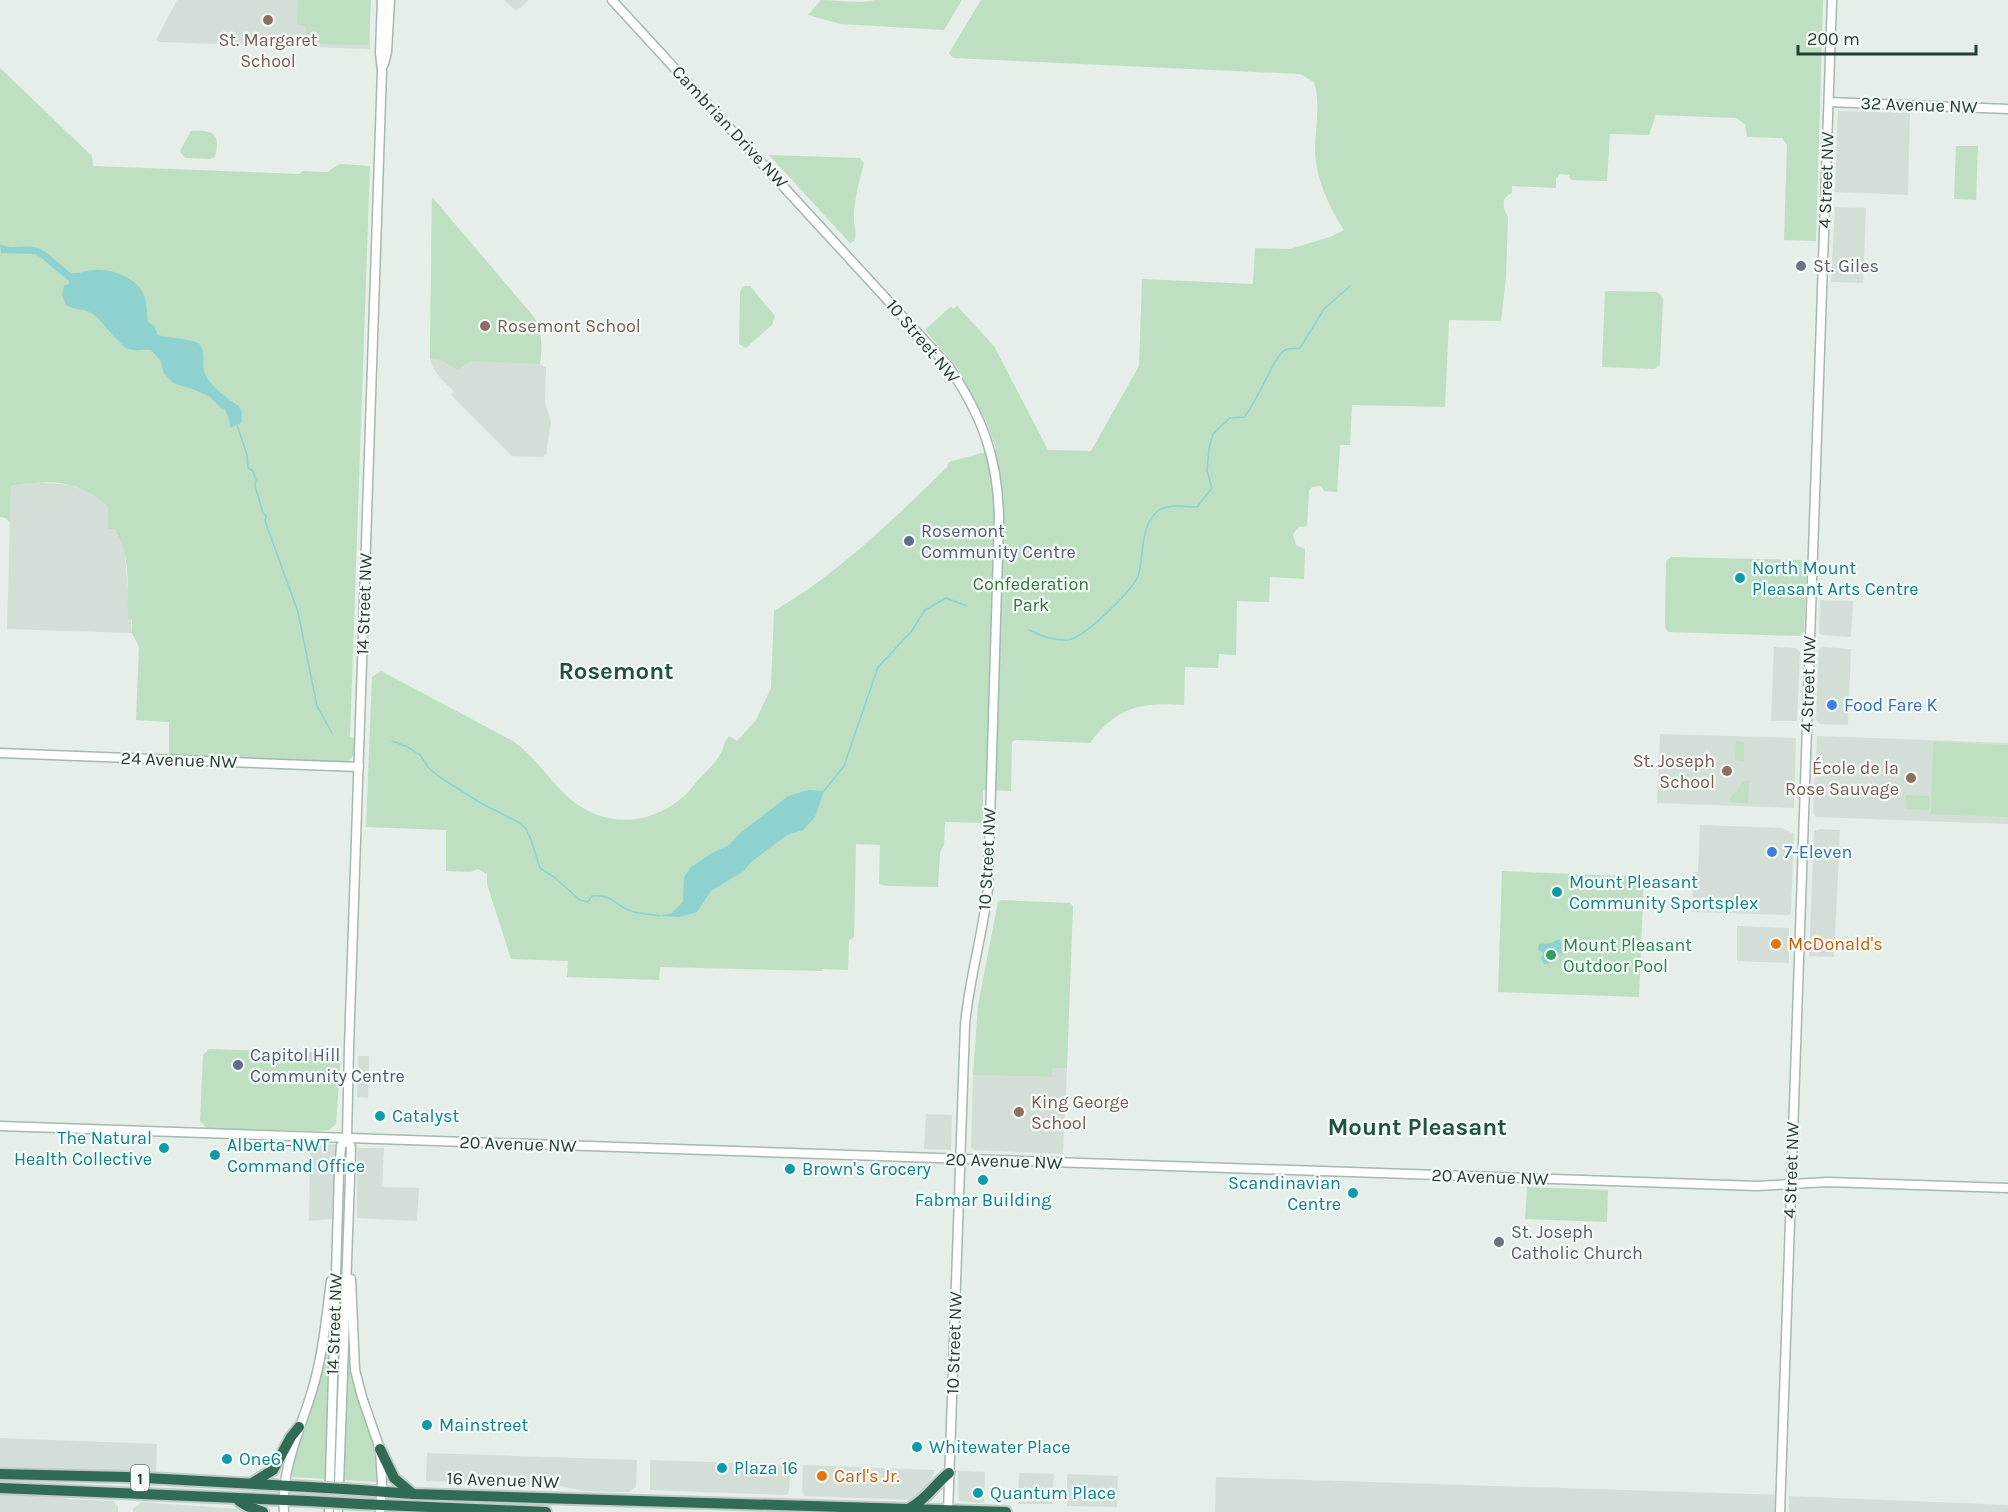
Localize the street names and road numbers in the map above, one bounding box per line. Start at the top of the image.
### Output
street label: Cambrian Drive NW [667,61,793,193]
street label: 32 Avenue NW [1860,92,1978,118]
street label: 4 Street NW [1813,131,1839,229]
street label: 10 Street NW [881,294,965,388]
street label: 14 Street NW [351,552,377,656]
street label: 4 Street NW [1795,635,1821,733]
street label: 24 Avenue NW [120,747,238,773]
street label: 10 Street NW [973,807,1001,911]
street label: 4 Street NW [1778,1121,1804,1219]
street label: 20 Avenue NW [459,1131,577,1157]
street label: 20 Avenue NW [945,1148,1063,1174]
street label: 20 Avenue NW [1431,1164,1549,1190]
street label: 14 Street NW [321,1272,347,1376]
street label: 10 Street NW [941,1291,967,1395]
road number: 1 [131,1465,149,1491]
street label: 16 Avenue NW [446,1467,560,1493]

